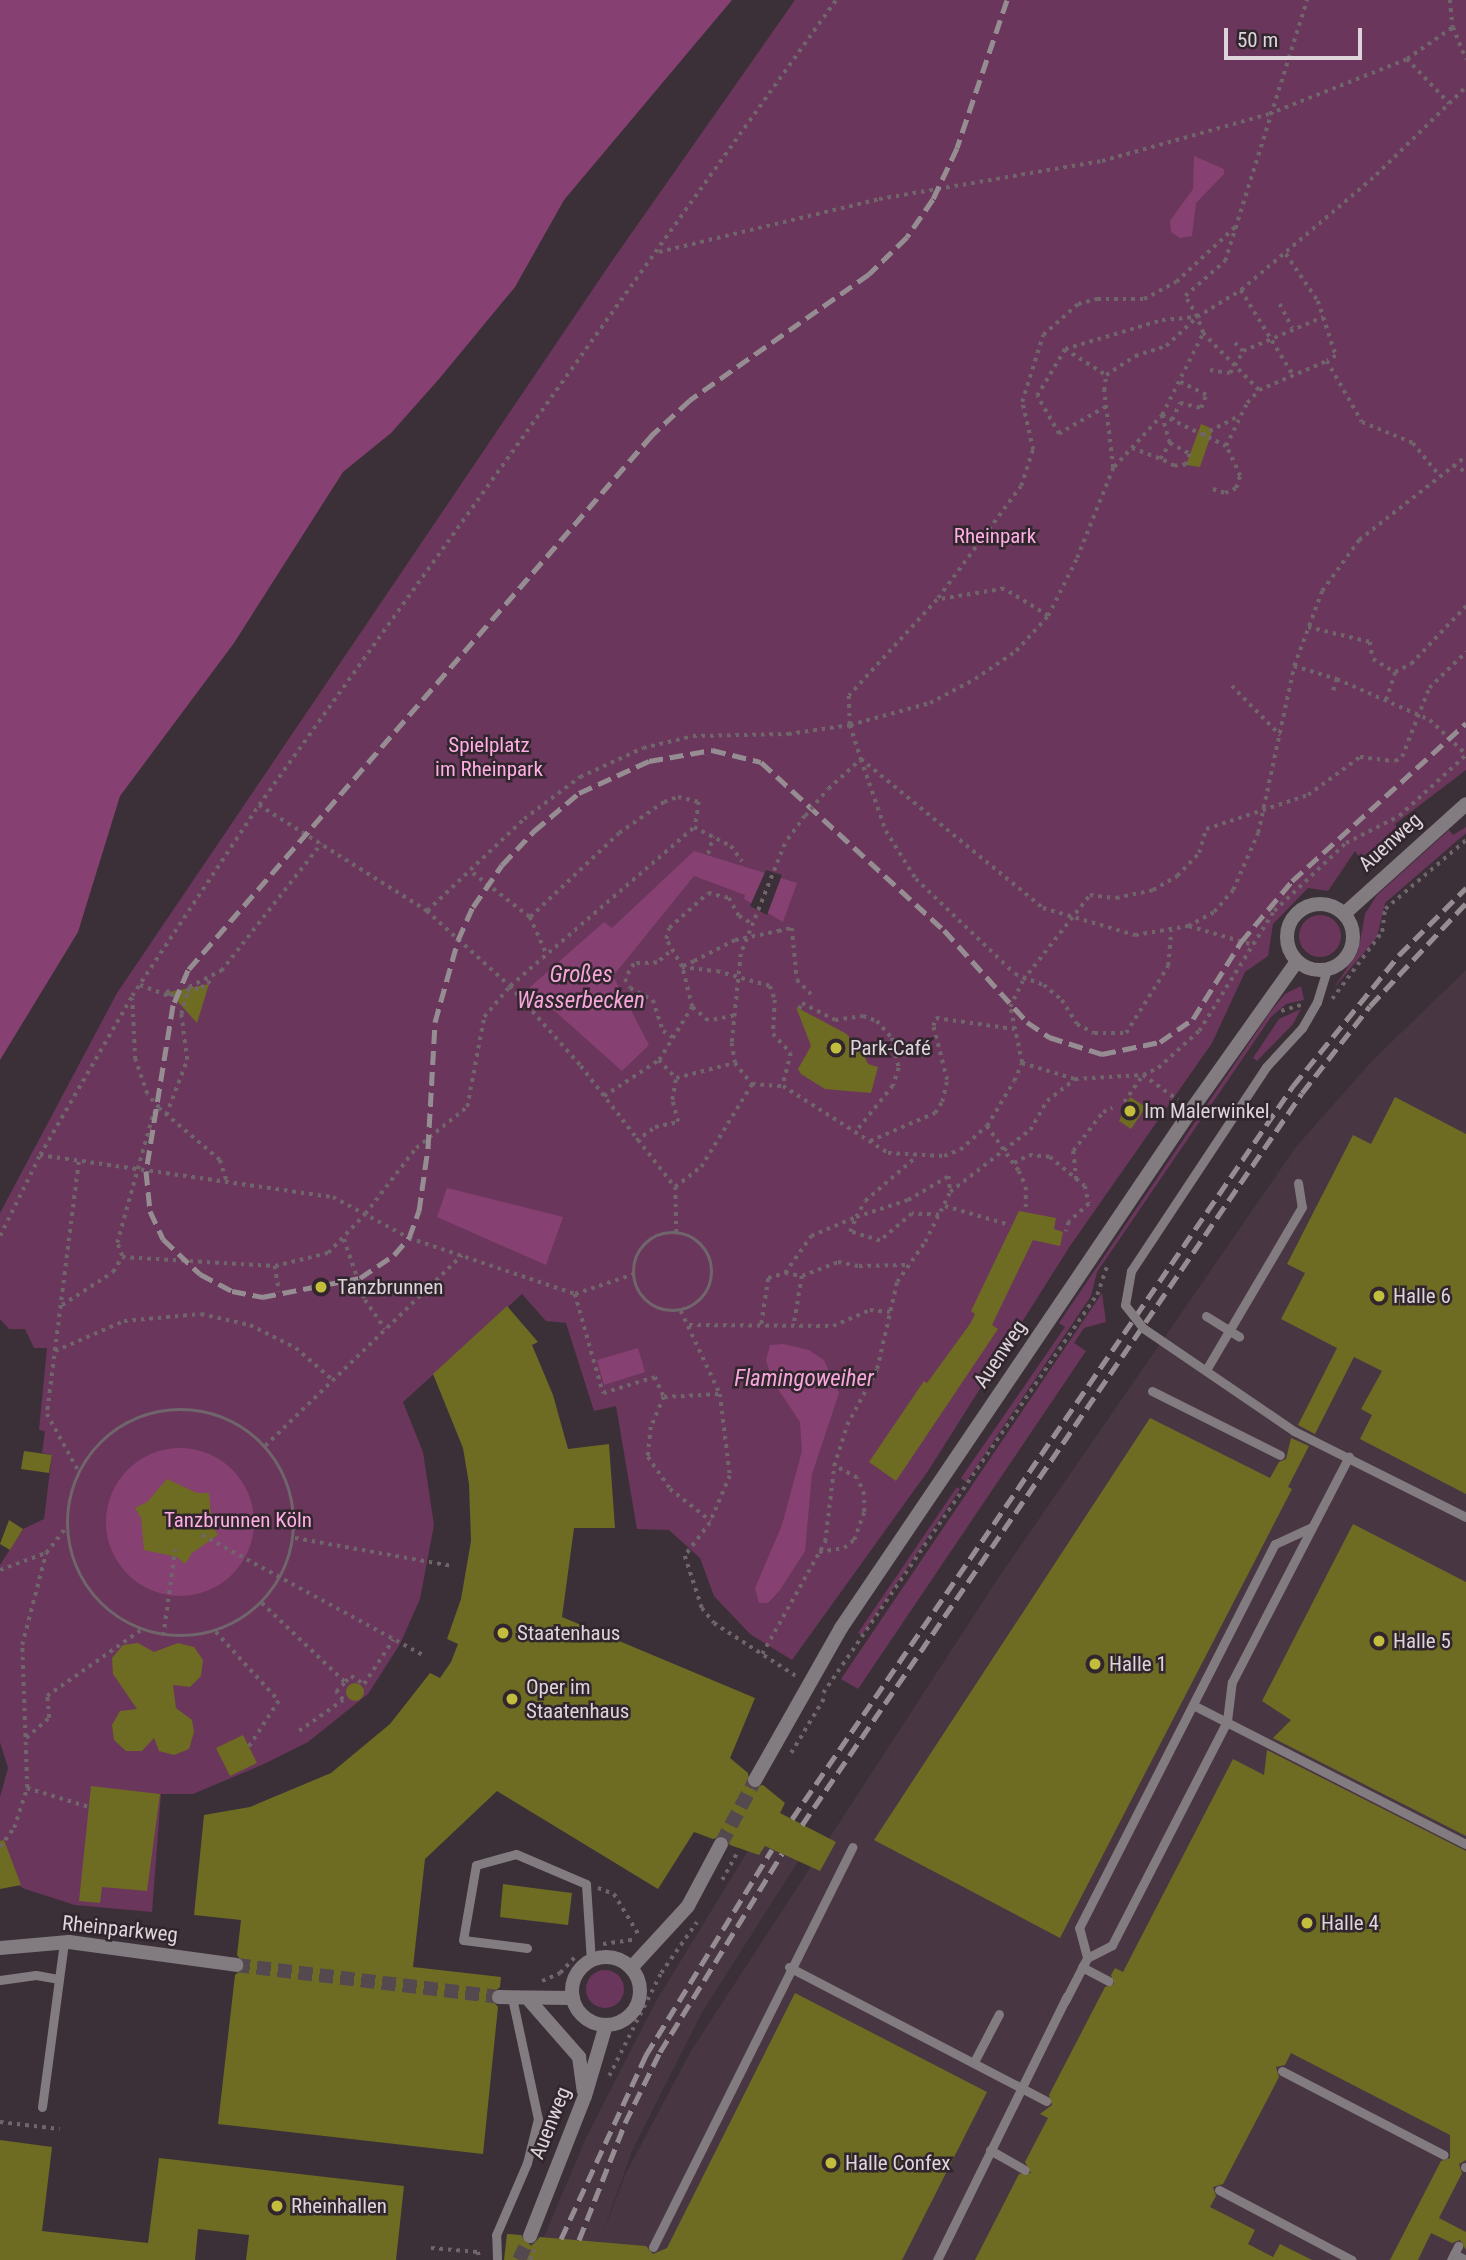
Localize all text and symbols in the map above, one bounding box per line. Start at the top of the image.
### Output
scale bar [1228,14,1366,58]
text: 50 m [1237,28,1278,52]
park label: Rheinpark [954,523,1036,549]
park label: Spielplatz im Rheinpark [435,732,543,782]
street label: Auenweg [1353,807,1427,877]
water label: Großes Wasserbecken [517,961,645,1015]
place label: Park-Café [850,1035,931,1061]
marker: Park-Café [828,1040,844,1056]
place label: Im Malerwinkel [1144,1098,1270,1124]
marker: Im Malerwinkel [1122,1103,1138,1119]
place label: Tanzbrunnen [337,1274,443,1300]
marker: Tanzbrunnen [311,1277,331,1297]
place label: Halle 6 [1393,1283,1451,1309]
marker: Halle 6 [1371,1288,1387,1304]
street label: Auenweg [968,1315,1032,1393]
water label: Flamingoweiher [734,1365,874,1393]
park label: Tanzbrunnen Köln [164,1507,312,1533]
place label: Staatenhaus [517,1620,620,1646]
marker: Staatenhaus [495,1625,511,1641]
place label: Halle 5 [1393,1628,1451,1654]
marker: Halle 5 [1371,1633,1387,1649]
place label: Halle 1 [1109,1651,1167,1677]
marker: Halle 1 [1087,1656,1103,1672]
place label: Oper im Staatenhaus [526,1674,629,1724]
marker: Oper im Staatenhaus [504,1691,520,1707]
street label: Rheinparkweg [61,1910,179,1948]
place label: Halle 4 [1321,1910,1379,1936]
marker: Halle 4 [1299,1915,1315,1931]
street label: Auenweg [524,2083,576,2163]
place label: Halle Confex [845,2150,950,2176]
marker: Halle Confex [823,2155,839,2171]
place label: Rheinhallen [291,2193,387,2219]
marker: Rheinhallen [269,2198,285,2214]

